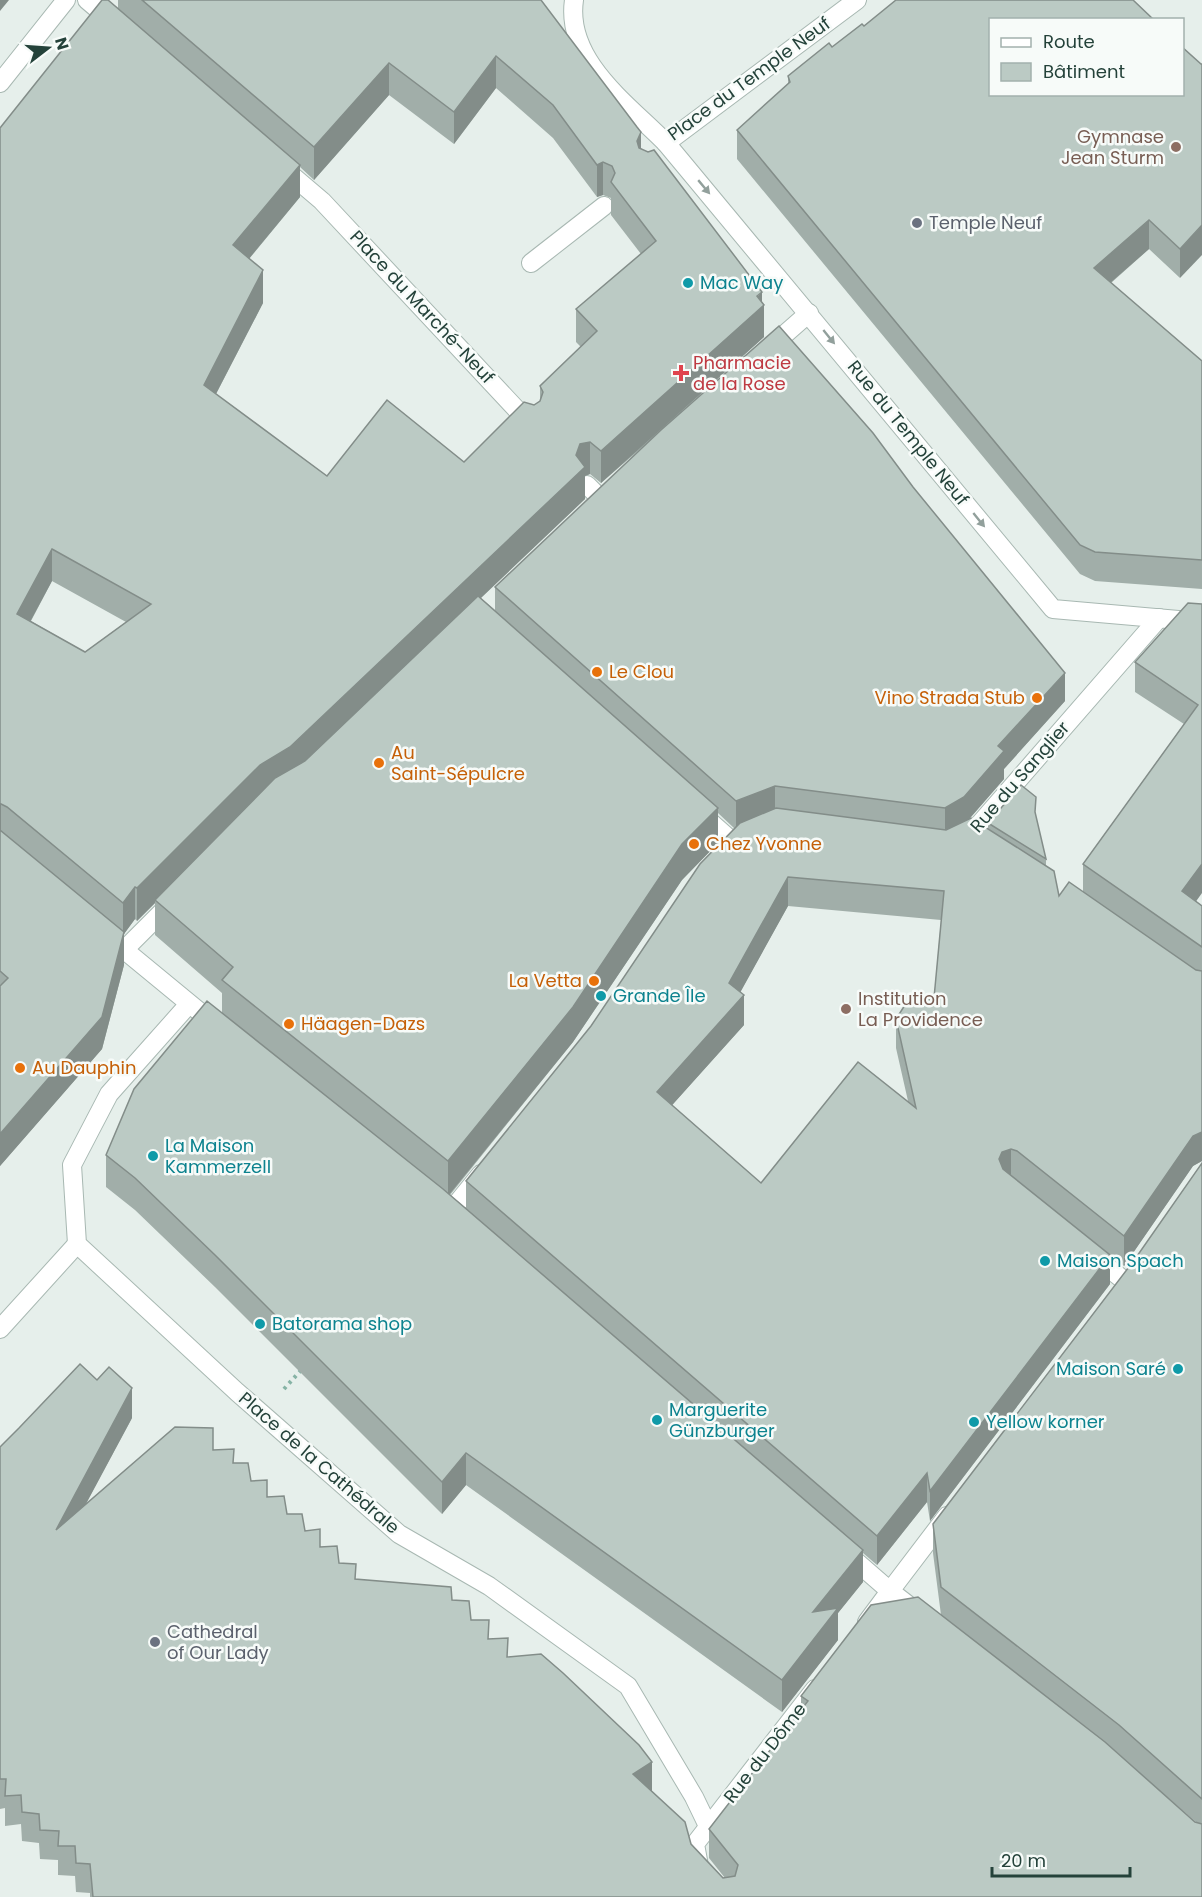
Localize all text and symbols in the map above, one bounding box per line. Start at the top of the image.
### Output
street label: Place du Temple Neuf [662,11,835,146]
north arrow [18,18,78,78]
legend [989,18,1184,96]
text: Route [1043,29,1095,54]
text: N [49,35,75,53]
text: Bâtiment [1043,59,1125,84]
place label: Gymnase Jean Sturm [1061,124,1164,170]
marker: Gymnase Jean Sturm [1169,140,1183,154]
one-way arrow [698,179,711,195]
place label: Temple Neuf [929,210,1042,235]
marker: Temple Neuf [910,216,924,230]
street label: Place du Marché-Neuf [344,224,500,389]
place label: Mac Way [700,270,783,295]
marker: Mac Way [681,276,695,290]
one-way arrow [822,329,835,344]
place label: Pharmacie de la Rose [693,350,791,396]
street label: Rue du Temple Neuf [842,355,975,511]
marker: Pharmacie de la Rose [674,366,688,380]
one-way arrow [973,512,986,528]
place label: Le Clou [609,659,674,684]
marker: Le Clou [590,665,604,679]
place label: Vino Strada Stub [875,685,1025,710]
marker: Vino Strada Stub [1030,691,1044,705]
street label: Rue du Sanglier [964,715,1075,838]
place label: Au Saint-Sépulcre [391,740,525,786]
marker: Au Saint-Sépulcre [372,756,386,770]
place label: Chez Yvonne [706,831,822,856]
marker: Chez Yvonne [687,837,701,851]
place label: La Vetta [509,968,582,993]
marker: La Vetta [587,974,601,988]
place label: Grande Île [613,983,706,1008]
place label: Institution La Providence [858,986,983,1032]
marker: Grande Île [594,989,608,1003]
marker: Institution La Providence [839,1002,853,1016]
place label: Häagen-Dazs [301,1011,425,1036]
marker: Häagen-Dazs [282,1017,296,1031]
place label: Au Dauphin [32,1055,137,1080]
marker: Au Dauphin [13,1061,27,1075]
place label: La Maison Kammerzell [165,1133,271,1179]
marker: La Maison Kammerzell [146,1149,160,1163]
place label: Maison Spach [1057,1248,1184,1273]
marker: Maison Spach [1038,1254,1052,1268]
place label: Batorama shop [272,1311,412,1336]
marker: Batorama shop [253,1317,267,1331]
place label: Maison Saré [1056,1356,1166,1381]
marker: Maison Saré [1171,1362,1185,1376]
street label: Place de la Cathédrale [234,1386,405,1539]
place label: Marguerite Günzburger [669,1397,775,1443]
place label: Yellow korner [986,1409,1105,1434]
marker: Marguerite Günzburger [650,1413,664,1427]
marker: Yellow korner [967,1415,981,1429]
place label: Cathedral of Our Lady [167,1619,269,1665]
marker: Cathedral of Our Lady [148,1635,162,1649]
street label: Rue du Dôme [718,1697,812,1808]
scale bar [992,1840,1130,1878]
text: 20 m [1001,1848,1046,1873]

